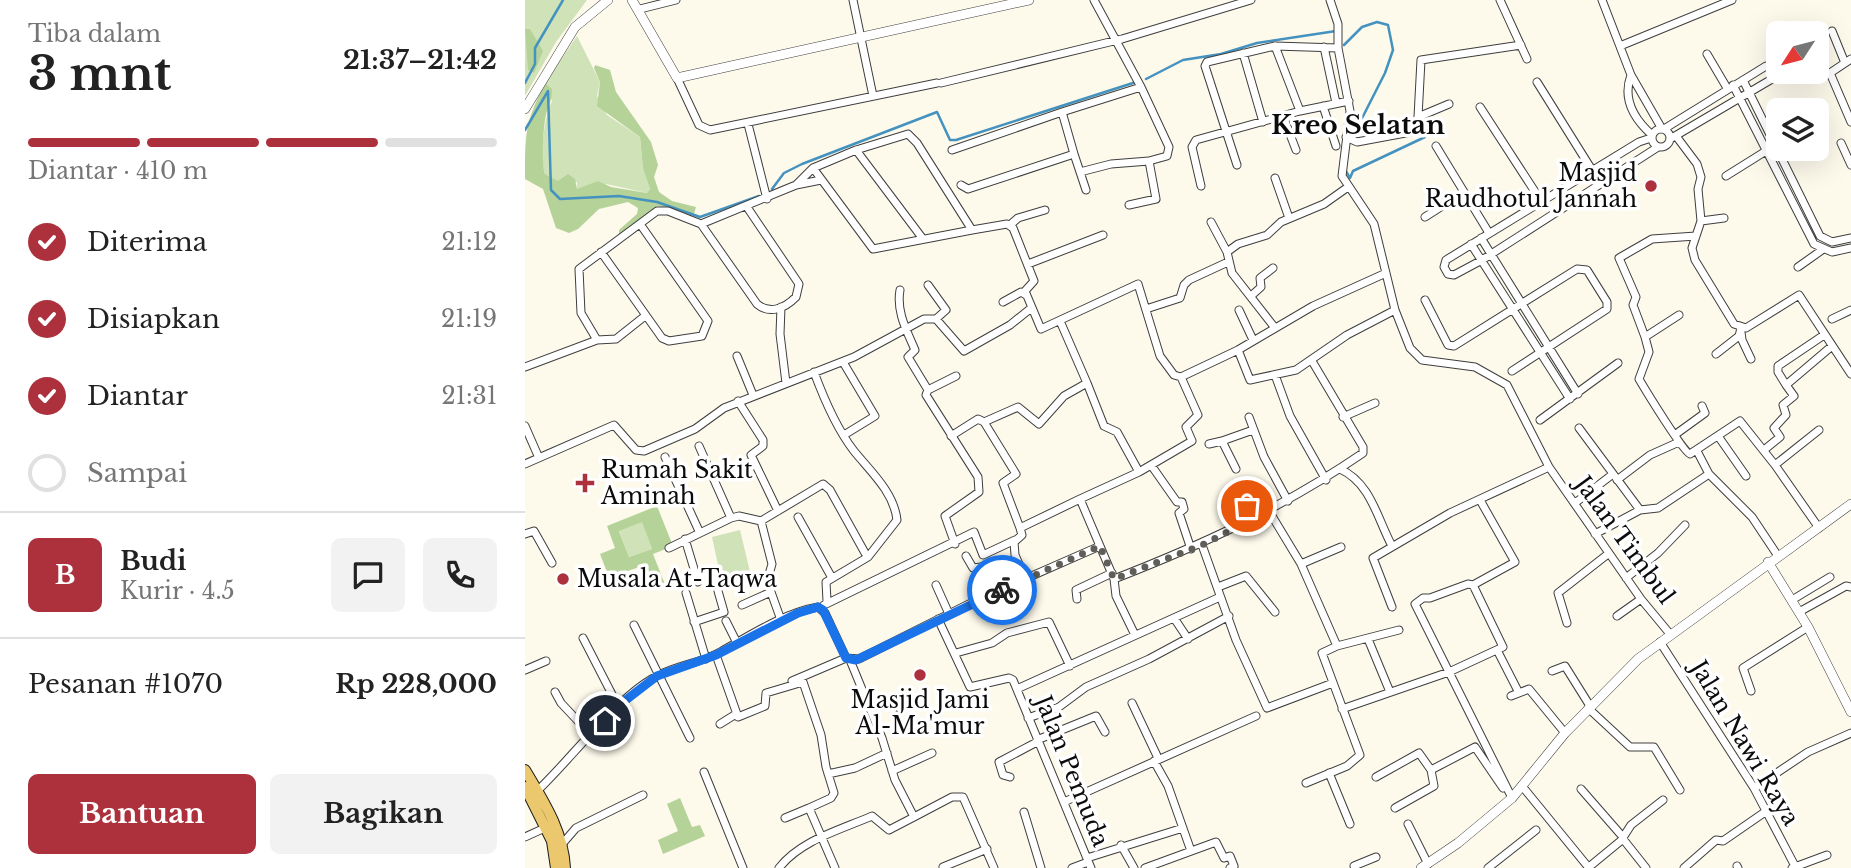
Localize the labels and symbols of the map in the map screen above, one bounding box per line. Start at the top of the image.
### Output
north arrow [1766,21,1829,84]
district label: Kreo Selatan [1271,109,1445,141]
place label: Masjid Raudhotul Jannah [1425,159,1637,213]
marker: Masjid Raudhotul Jannah [1643,178,1659,194]
place label: Rumah Sakit Aminah [600,456,753,510]
street label: Jalan Timbul [1567,468,1681,609]
marker: Rumah Sakit Aminah [575,473,595,493]
pin [1217,476,1277,536]
courier [967,555,1037,625]
place label: Musala At-Taqwa [577,565,777,593]
marker: Musala At-Taqwa [555,571,571,587]
street label: Jalan Nawi Raya [1683,653,1805,831]
marker: Masjid Jami Al-Ma'mur [912,667,928,683]
place label: Masjid Jami Al-Ma'mur [851,686,990,740]
street label: Jalan Pemuda [1028,689,1115,851]
pin [575,691,635,751]

